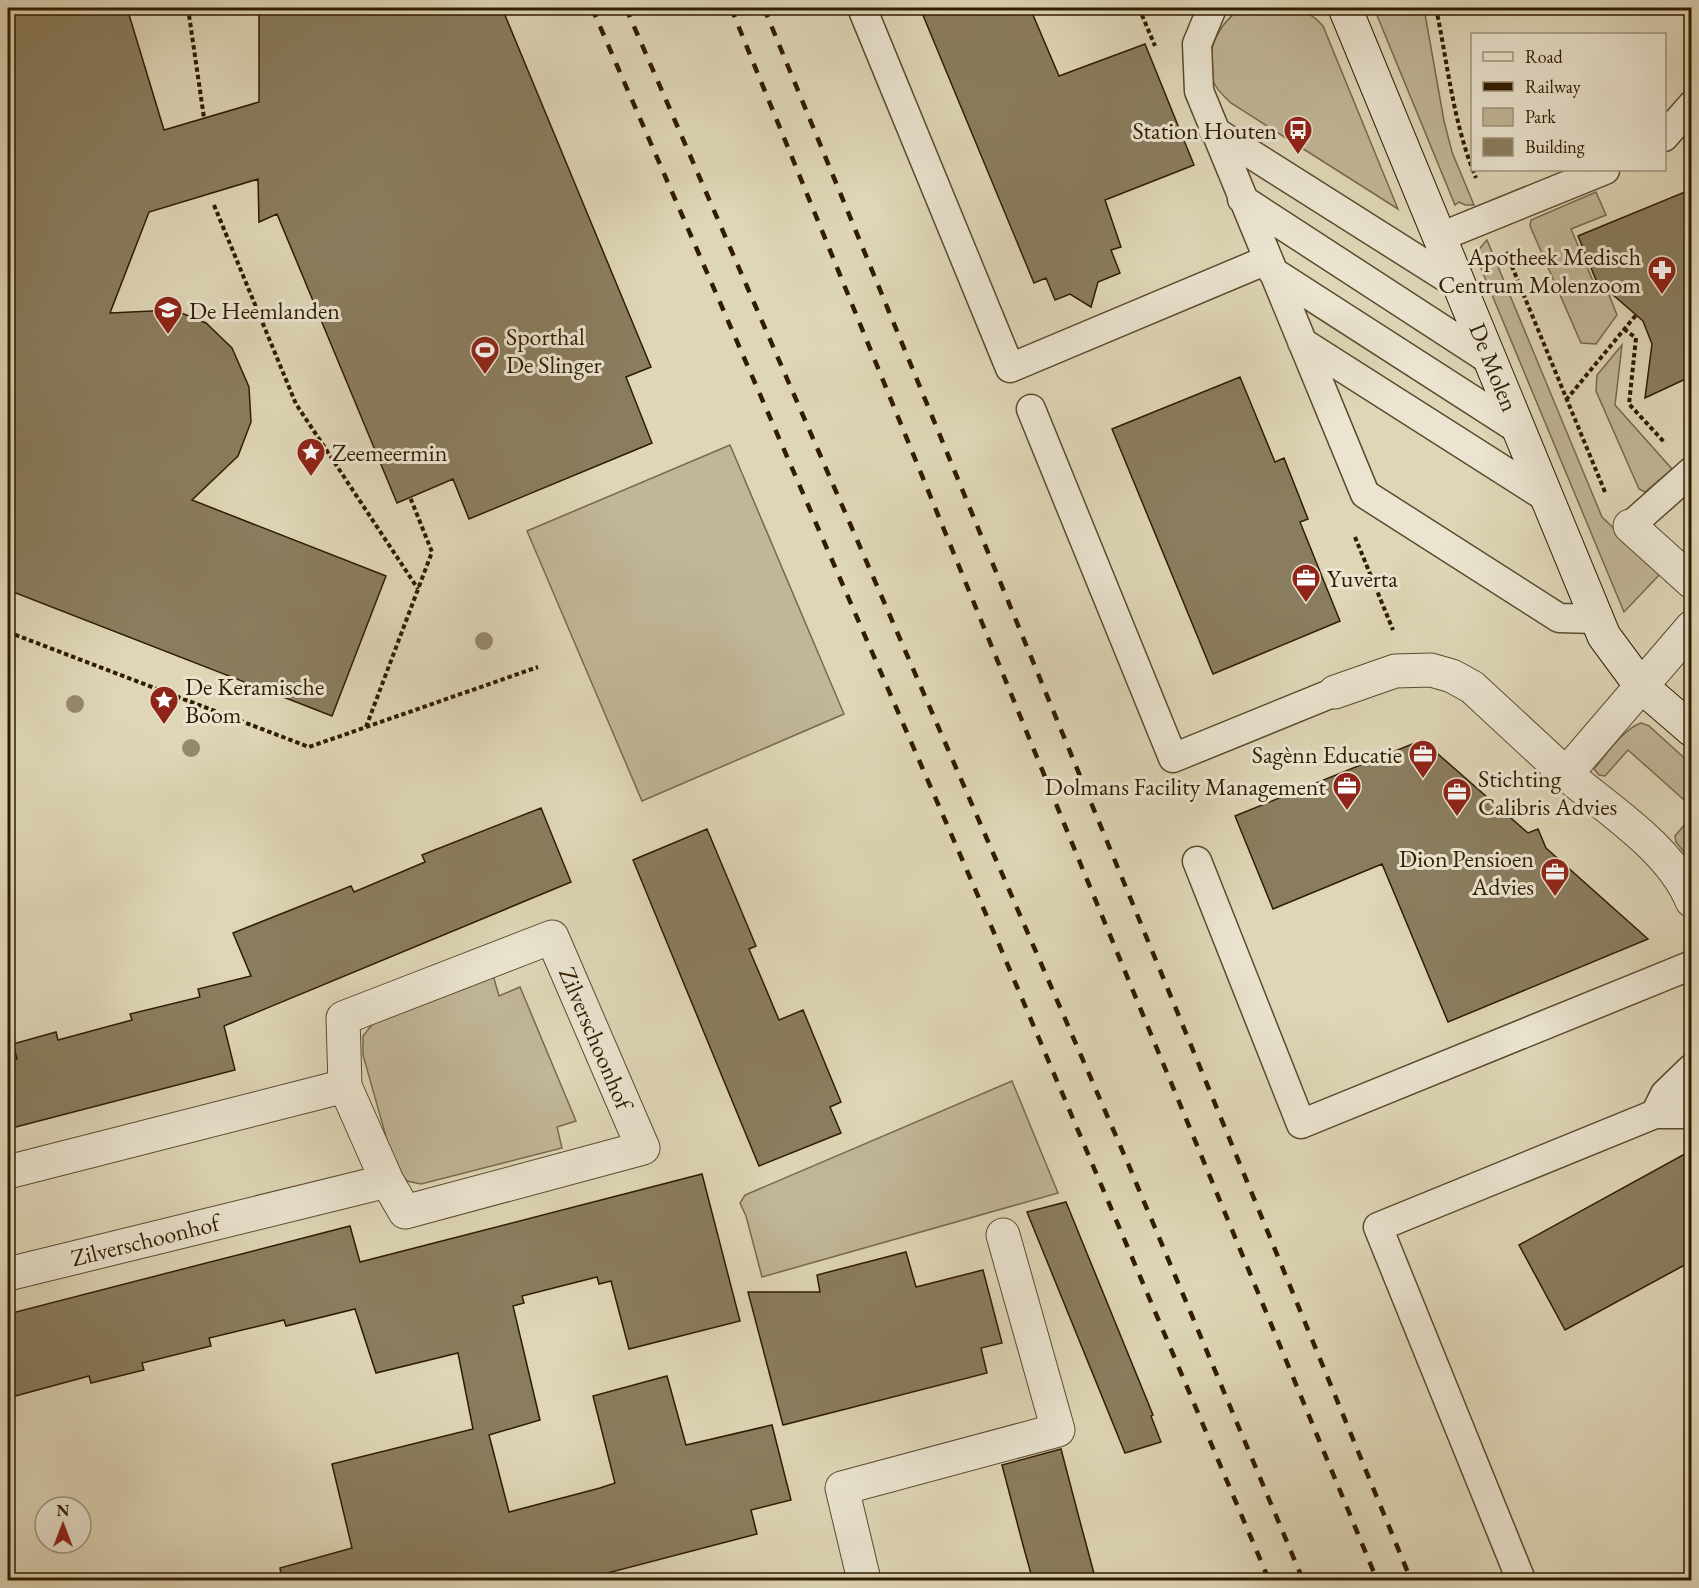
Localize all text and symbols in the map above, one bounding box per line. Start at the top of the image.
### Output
legend [1471,33,1666,171]
text: Road [1525,45,1564,68]
text: Railway [1525,75,1581,98]
text: Park [1525,105,1556,128]
bus stop icon: Station Houten [1282,114,1314,156]
place label: Station Houten [1132,115,1277,146]
text: Building [1525,135,1585,158]
place label: Apotheek Medisch Centrum Molenzoom [1438,241,1641,300]
pharmacy icon: Apotheek Medisch Centrum Molenzoom [1646,254,1678,296]
school or university icon: De Heemlanden [152,294,184,336]
place label: De Heemlanden [189,295,340,326]
street label: De Molen [1462,318,1526,416]
place label: Sporthal De Slinger [506,321,602,380]
sports icon: Sporthal De Slinger [469,334,501,376]
place icon: Zeemeermin [295,436,327,478]
place label: Zeemeermin [332,437,448,468]
office icon: Yuverta [1290,562,1322,604]
place label: Yuverta [1327,563,1398,594]
place label: De Keramische Boom [185,671,324,730]
place icon: De Keramische Boom [148,684,180,726]
office icon: Sagènn Educatie [1407,738,1439,780]
place label: Sagènn Educatie [1252,739,1402,770]
place label: Stichting Calibris Advies [1478,763,1617,822]
office icon: Dolmans Facility Management [1331,770,1363,812]
place label: Dolmans Facility Management [1045,771,1326,802]
office icon: Stichting Calibris Advies [1441,776,1473,818]
place label: Dion Pensioen Advies [1399,843,1534,902]
office icon: Dion Pensioen Advies [1539,856,1571,898]
street label: Zilverschoonhof [552,962,641,1117]
street label: Zilverschoonhof [68,1206,226,1273]
north arrow [33,1495,93,1555]
text: N [57,1500,70,1521]

